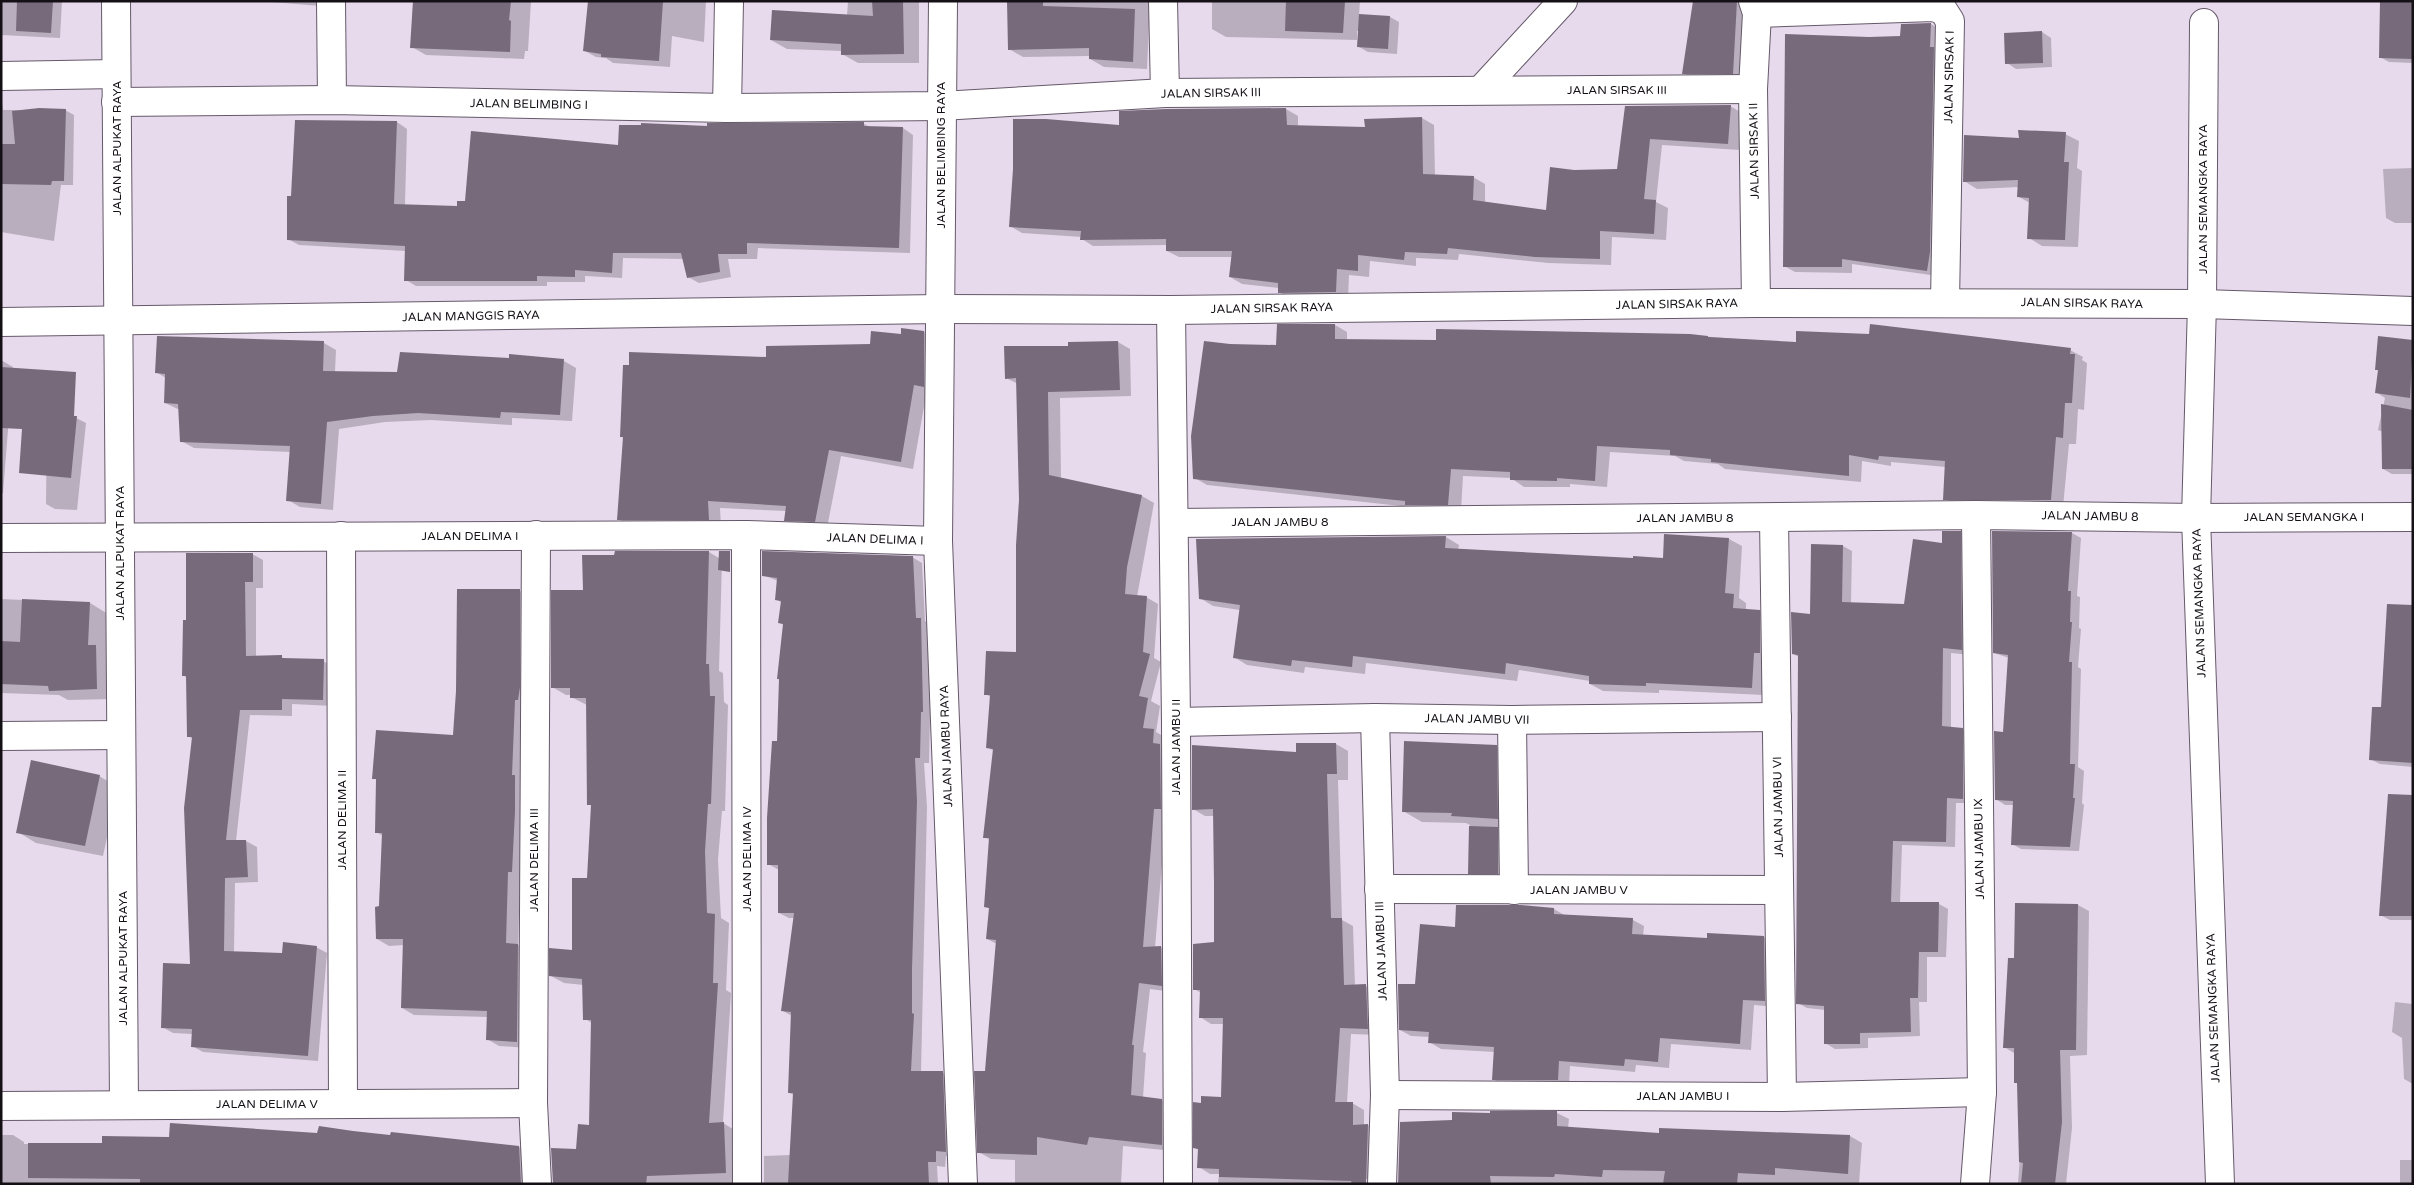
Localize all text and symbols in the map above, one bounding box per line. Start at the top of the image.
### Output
street label: JALAN SIRSAK I [1941,30,1957,124]
street label: JALAN ALPUKAT RAYA [110,80,124,216]
street label: JALAN BELIMBING RAYA [934,81,948,229]
street label: JALAN SIRSAK III [1567,83,1667,97]
street label: JALAN SIRSAK III [1161,85,1261,101]
street label: JALAN BELIMBING I [470,96,588,112]
street label: JALAN SIRSAK II [1746,103,1762,199]
street label: JALAN SEMANGKA RAYA [2196,124,2210,274]
street label: JALAN SIRSAK RAYA [2021,295,2143,311]
street label: JALAN SIRSAK RAYA [1616,296,1738,312]
street label: JALAN SIRSAK RAYA [1211,300,1333,316]
street label: JALAN MANGGIS RAYA [402,308,540,324]
street label: JALAN ALPUKAT RAYA [113,485,127,621]
street label: JALAN JAMBU 8 [2041,508,2139,524]
street label: JALAN SEMANGKA I [2244,510,2364,524]
street label: JALAN JAMBU 8 [1636,511,1734,525]
street label: JALAN JAMBU 8 [1231,515,1329,529]
street label: JALAN SEMANGKA RAYA [2189,528,2209,678]
street label: JALAN DELIMA I [421,529,519,543]
street label: JALAN DELIMA I [826,530,924,548]
street label: JALAN JAMBU RAYA [937,685,955,807]
street label: JALAN JAMBU II [1169,699,1183,795]
street label: JALAN JAMBU VII [1425,711,1529,727]
street label: JALAN JAMBU VI [1770,756,1786,858]
street label: JALAN DELIMA II [335,770,349,870]
street label: JALAN JAMBU IX [1971,798,1987,900]
street label: JALAN DELIMA IV [740,806,754,912]
street label: JALAN DELIMA III [527,808,541,912]
street label: JALAN JAMBU V [1530,883,1629,897]
street label: JALAN ALPUKAT RAYA [116,890,130,1026]
street label: JALAN JAMBU III [1372,901,1390,1001]
street label: JALAN SEMANGKA RAYA [2203,933,2223,1083]
street label: JALAN JAMBU I [1636,1089,1730,1103]
street label: JALAN DELIMA V [216,1097,319,1111]

